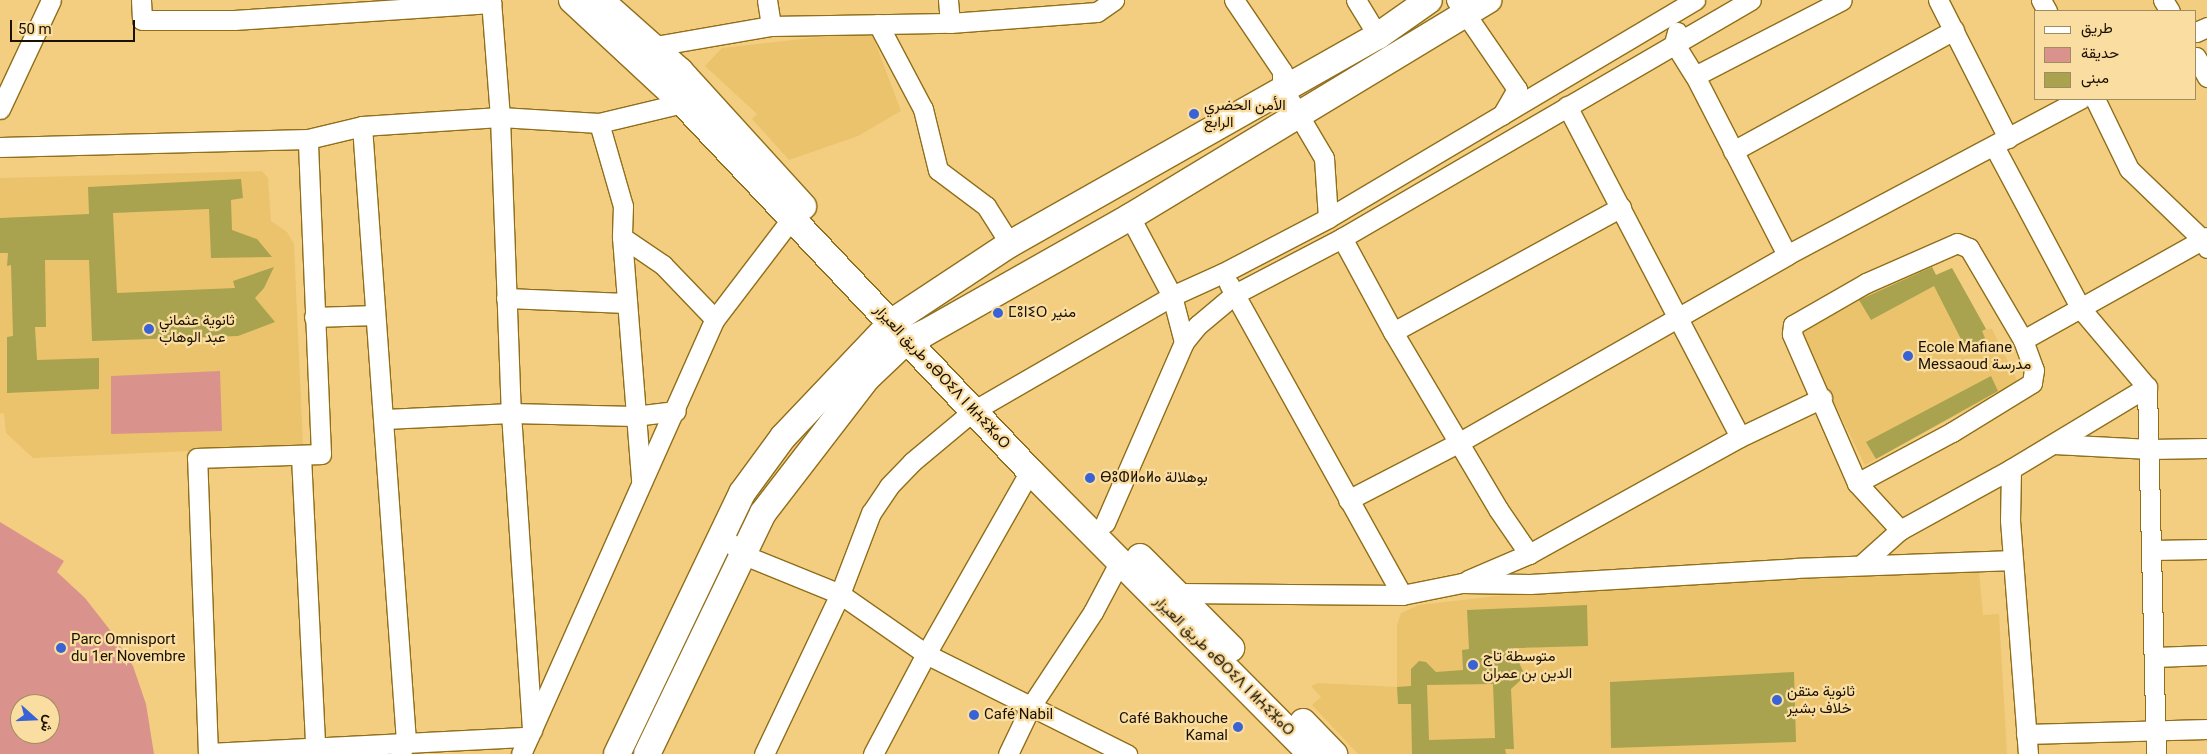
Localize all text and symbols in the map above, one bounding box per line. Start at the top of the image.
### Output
scale bar [12,10,138,42]
legend [2034,10,2197,100]
text: طريق [2081,19,2113,37]
text: 50 m [18,20,52,38]
text: حديقة [2081,44,2119,62]
text: مبنى [2081,69,2109,87]
place label: الأمن الحضري الرابع [1204,96,1286,131]
marker: الأمن الحضري الرابع [1188,108,1200,120]
street label: طريق العيزار ⴰⴱⵔⵉⴷ ⵏ ⵍⵄⵉⵣⴰⵔ [870,301,1014,453]
place label: ⵎⵓⵏⵉⵔ منير [1008,304,1076,322]
marker: ⵎⵓⵏⵉⵔ منير [992,307,1004,319]
place label: ثانوية عثماني عبد الوهاب [159,311,235,346]
marker: ثانوية عثماني عبد الوهاب [143,323,155,335]
place label: Ecole Mafiane Messaoud مدرسة [1918,338,2031,373]
marker: Ecole Mafiane Messaoud مدرسة [1902,350,1914,362]
place label: ⴱⵓⵀⵍⴰⵍⴰ بوهلالة [1100,469,1208,487]
marker: ⴱⵓⵀⵍⴰⵍⴰ بوهلالة [1084,472,1096,484]
street label: طريق العيزار ⴰⴱⵔⵉⴷ ⵏ ⵍⵄⵉⵣⴰⵔ [1150,592,1298,740]
place label: Parc Omnisport du 1er Novembre [71,630,185,665]
marker: Parc Omnisport du 1er Novembre [55,642,67,654]
place label: متوسطة تاج الدين بن عمران [1483,647,1572,682]
marker: متوسطة تاج الدين بن عمران [1467,659,1479,671]
place label: ثانوية متقن خلاف بشير [1787,682,1855,717]
north arrow [10,694,60,744]
marker: ثانوية متقن خلاف بشير [1771,694,1783,706]
place label: Café Nabil [984,706,1053,724]
marker: Café Nabil [968,709,980,721]
place label: Café Bakhouche Kamal [1119,709,1228,744]
text: ش [38,713,59,734]
marker: Café Bakhouche Kamal [1232,721,1244,733]

